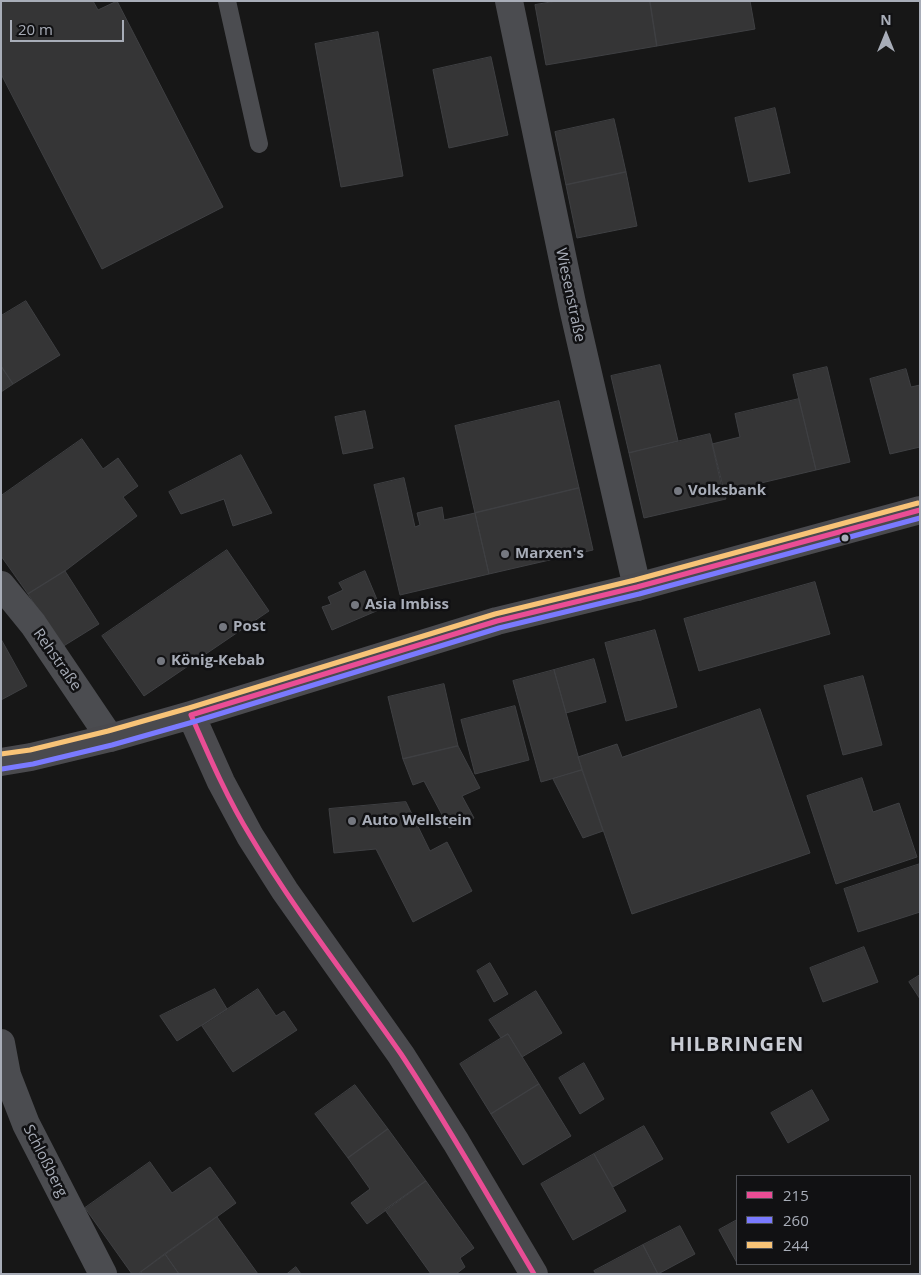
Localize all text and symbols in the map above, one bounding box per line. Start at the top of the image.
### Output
scale bar [12,10,126,42]
north arrow [861,10,911,60]
text: N [880,10,892,29]
text: 20 m [18,19,53,39]
street label: Wiesenstraße [551,246,589,344]
place label: Volksbank [688,482,766,500]
marker: Volksbank [672,485,684,497]
unlabelled marker [840,533,850,543]
place label: Marxen's [515,545,584,563]
marker: Marxen's [499,548,511,560]
place label: Asia Imbiss [365,596,449,614]
marker: Asia Imbiss [349,599,361,611]
place label: Post [233,618,266,636]
marker: Post [217,621,229,633]
street label: Rehstraße [29,626,85,694]
place label: König-Kebab [171,652,265,670]
marker: König-Kebab [155,655,167,667]
place label: Auto Wellstein [362,812,472,830]
marker: Auto Wellstein [346,815,358,827]
district label: HILBRINGEN [668,1033,806,1057]
street label: Schloßberg [19,1122,71,1200]
legend [736,1175,911,1265]
text: 215 [783,1185,809,1205]
text: 260 [783,1210,809,1230]
text: 244 [783,1235,809,1255]

